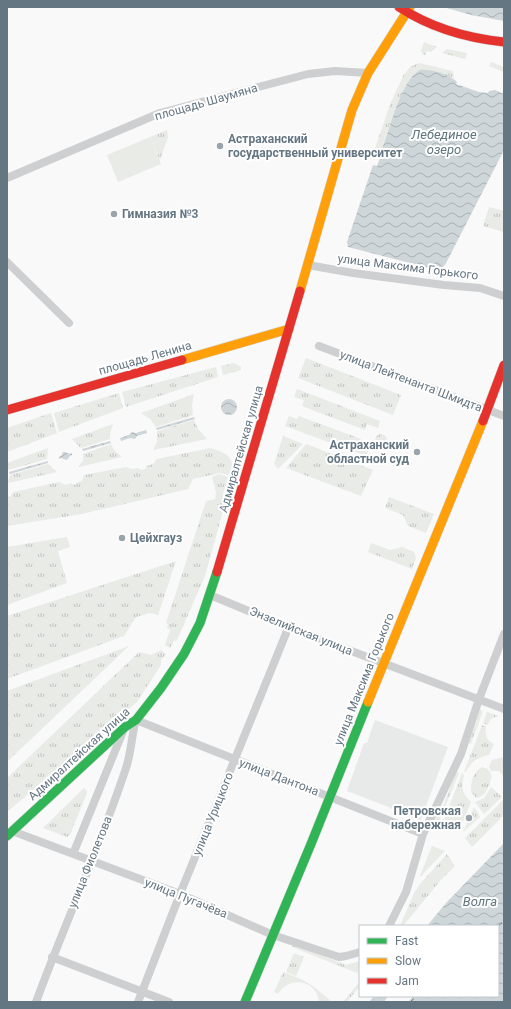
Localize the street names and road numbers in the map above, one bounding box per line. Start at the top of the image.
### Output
street label: площадь Шаумяна [153,81,259,123]
street label: улица Максима Горького [337,251,479,283]
street label: площадь Ленина [97,338,193,378]
street label: улица Лейтенанта Шмидта [338,347,484,415]
street label: Адмиралтейская улица [216,384,266,514]
street label: Энзелийская улица [247,604,355,658]
street label: улица Максима Горького [331,611,397,747]
street label: Адмиралтейская улица [25,705,133,803]
street label: улица Дантона [237,755,321,799]
street label: улица Урицкого [190,770,236,858]
street label: улица Фиолетова [65,814,115,910]
street label: улица Пугачёва [143,875,229,921]

